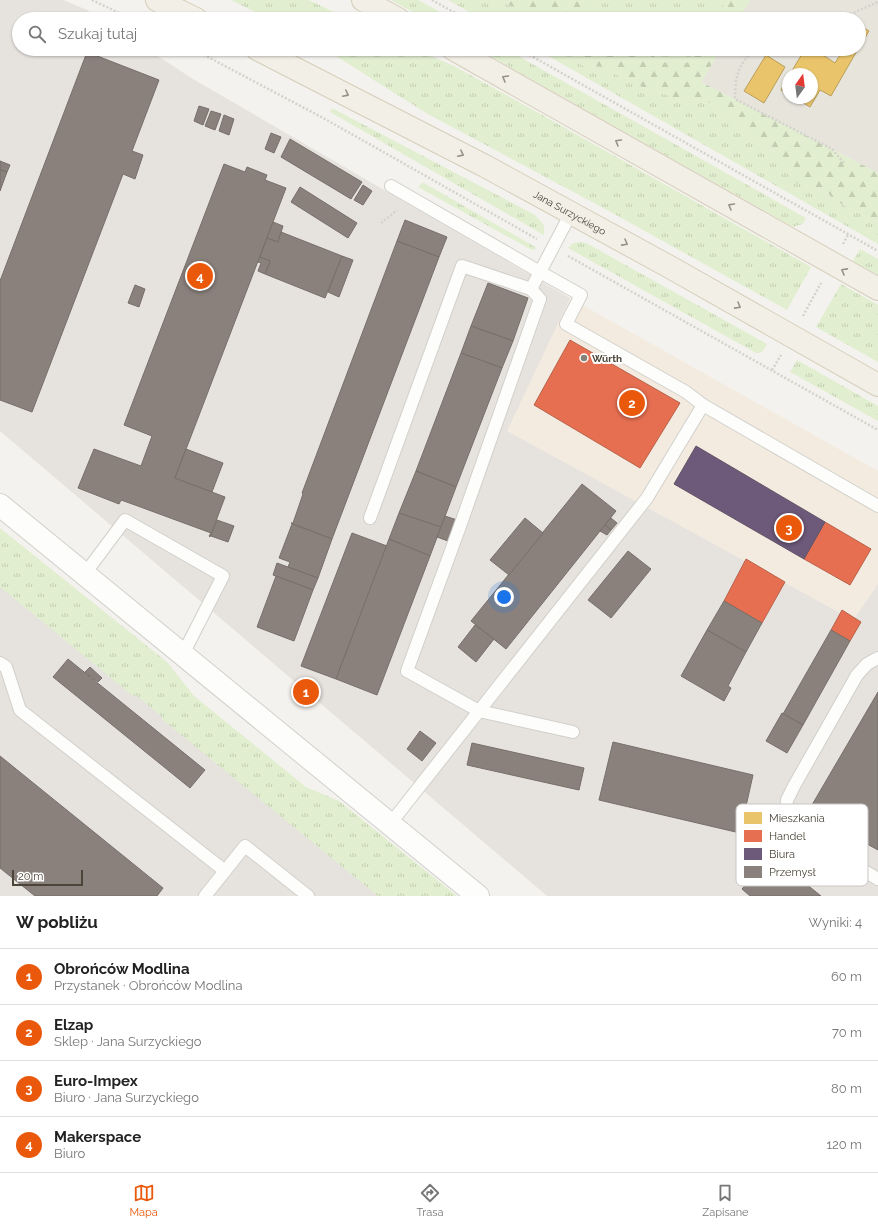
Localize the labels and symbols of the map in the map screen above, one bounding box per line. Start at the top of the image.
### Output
north arrow [782,68,818,104]
one-way arrow [502,76,509,83]
one-way arrow [342,89,349,97]
one-way arrow [615,140,622,147]
one-way arrow [457,149,465,157]
street label: Jana Surzyckiego [532,189,608,237]
one-way arrow [728,204,735,211]
one-way arrow [621,238,628,245]
pin: 4 [187,261,213,291]
one-way arrow [841,268,848,275]
one-way arrow [734,302,741,309]
marker: Würth [579,353,589,363]
place label: Würth [592,353,622,364]
pin: 2 [619,388,645,418]
pin: 3 [776,513,802,543]
your location [494,587,514,607]
pin: 1 [293,677,319,707]
legend [736,804,868,886]
text: Mieszkania [769,812,825,825]
text: Handel [769,830,806,843]
text: Biura [769,848,795,861]
text: Przemysł [769,866,817,879]
scale bar [12,868,83,887]

